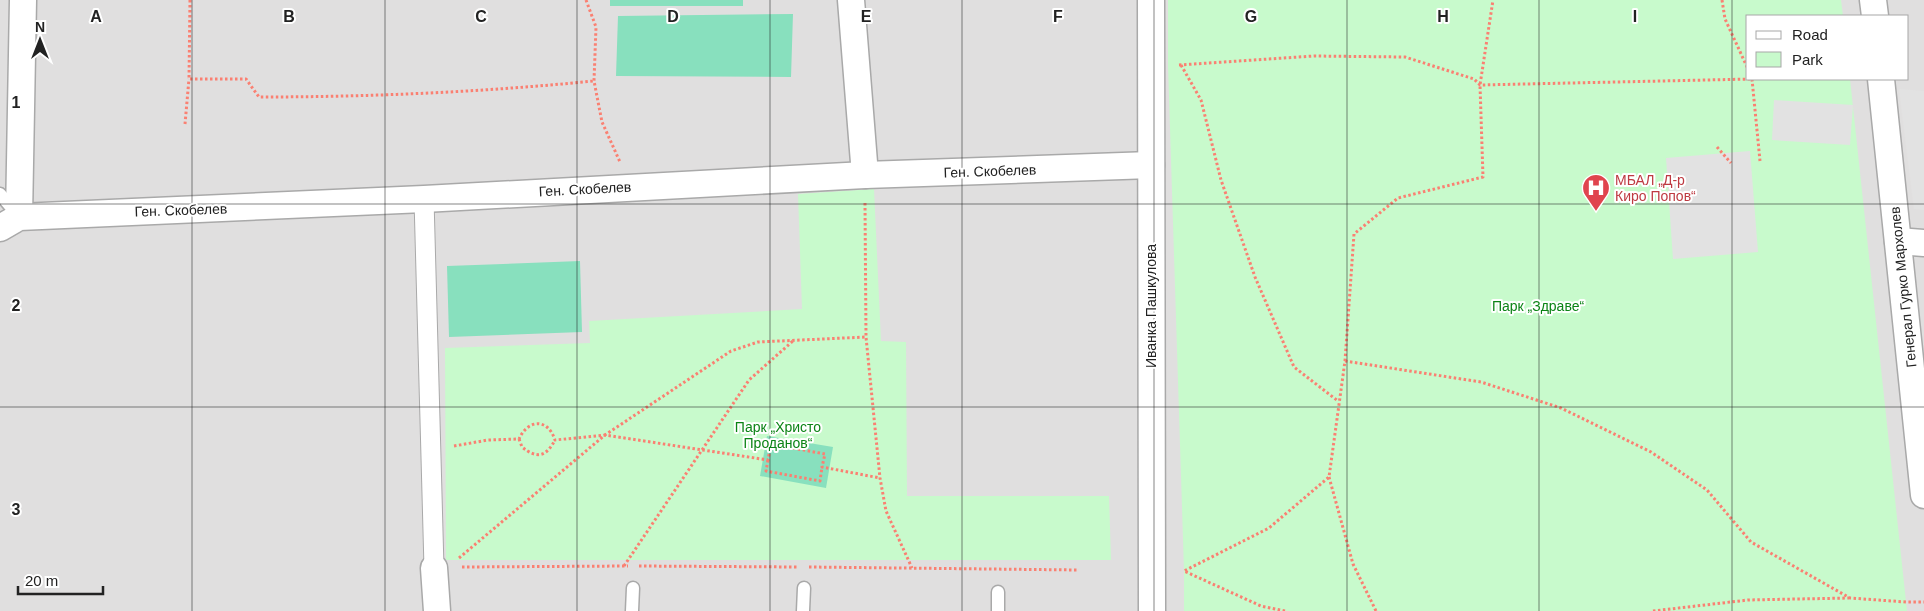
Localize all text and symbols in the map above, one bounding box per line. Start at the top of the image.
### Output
text: A [90,8,102,25]
text: B [283,8,295,25]
text: C [475,8,487,25]
text: D [667,8,679,25]
text: E [861,8,872,25]
text: F [1053,8,1063,25]
text: G [1245,8,1257,25]
text: H [1437,8,1449,25]
text: I [1633,8,1637,25]
north arrow [15,15,65,65]
legend [1746,15,1909,80]
text: N [35,19,45,35]
text: Road [1792,26,1828,43]
text: Park [1792,51,1823,68]
text: 1 [12,94,21,111]
street label: Ген. Скобелев [943,161,1037,181]
place label: МБАЛ „Д-р Киро Попов“ [1615,172,1696,204]
hospital icon: МБАЛ „Д-р Киро Попов“ [1581,173,1611,212]
street label: Ген. Скобелев [538,179,632,199]
street label: Ген. Скобелев [134,200,228,220]
street label: Генерал Гурко Мархолев [1887,206,1919,368]
street label: Иванка Пашкулова [1143,244,1159,368]
text: 2 [12,297,21,314]
park label: Парк „Здраве“ [1492,298,1584,314]
park label: Парк „Христо Проданов“ [735,419,821,451]
text: 3 [12,501,21,518]
scale bar [18,564,102,596]
text: 20 m [25,572,58,589]

